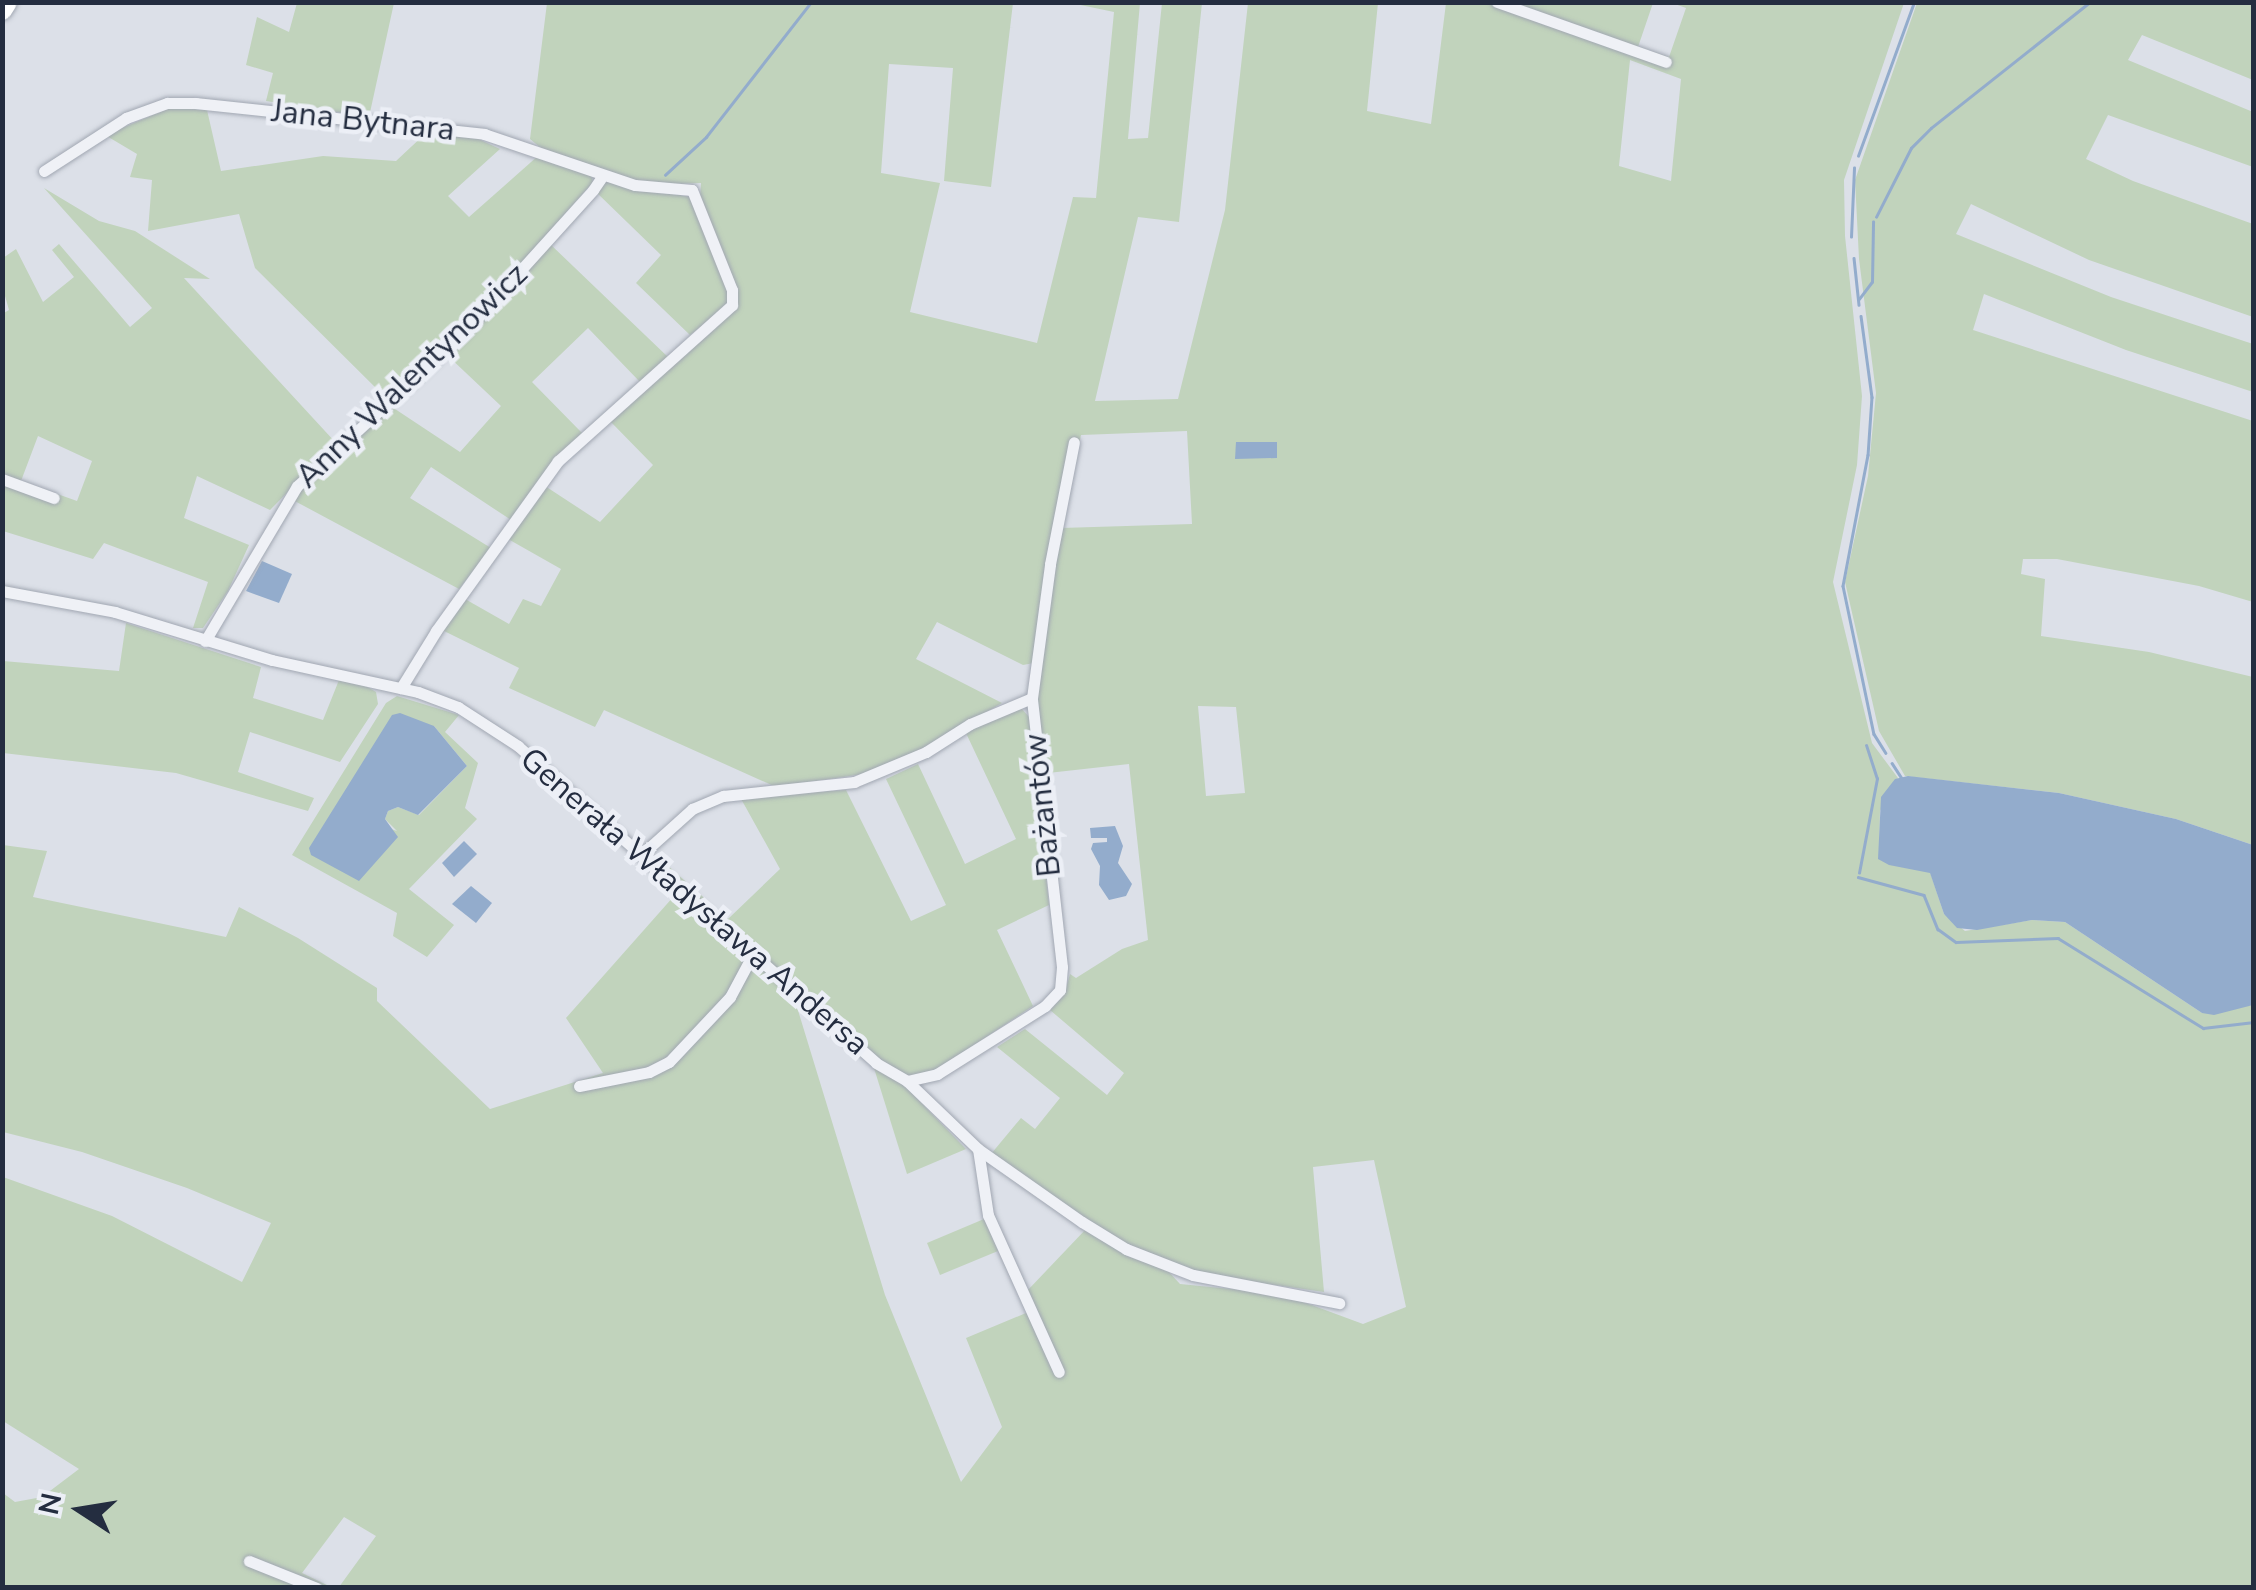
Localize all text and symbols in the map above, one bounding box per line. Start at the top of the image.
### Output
street label: Jana Bytnara [270,92,456,150]
street label: Anny Walentynowicz [288,256,536,496]
street label: Bażantów [1016,731,1070,879]
street label: Generała Władysława Andersa [512,740,876,1064]
north arrow [30,1460,130,1560]
text: N [30,1490,71,1518]

